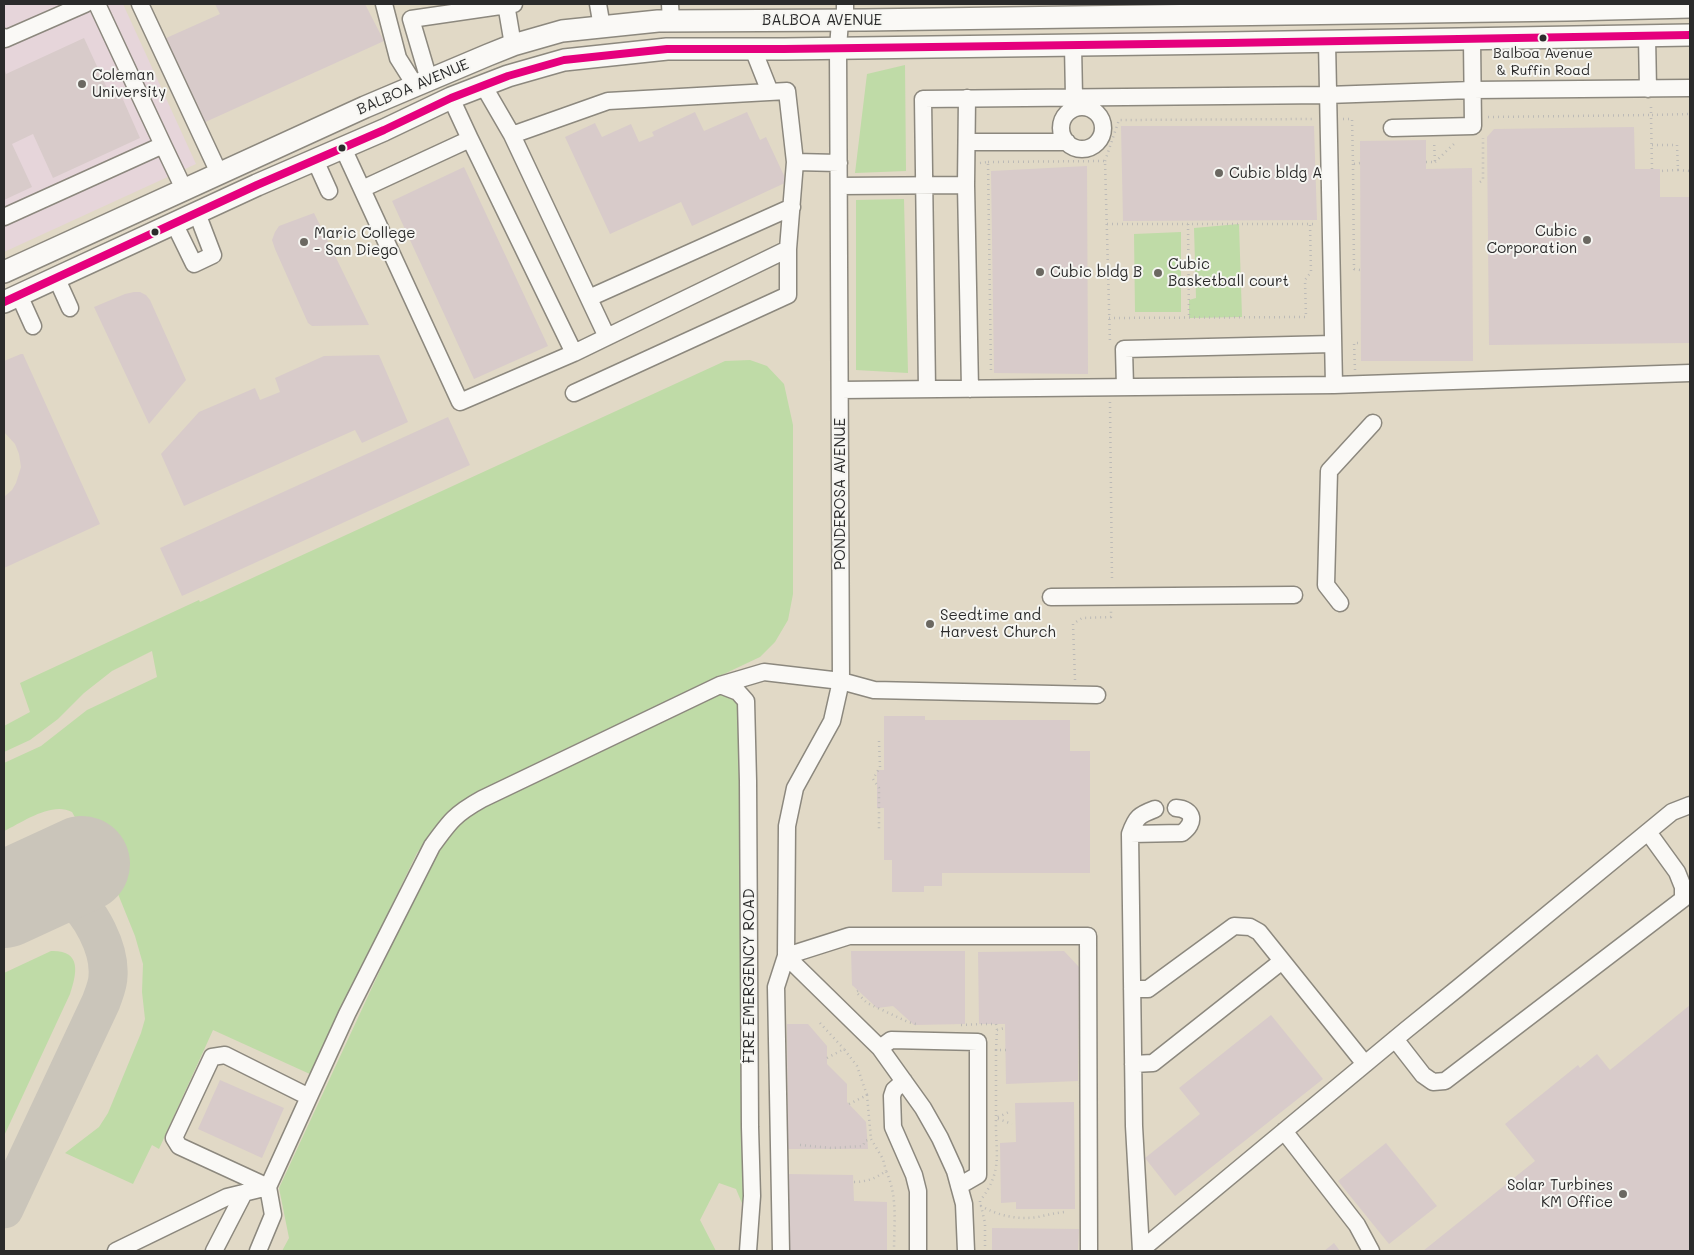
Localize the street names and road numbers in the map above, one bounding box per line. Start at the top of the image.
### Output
street label: BALBOA AVENUE [762,11,882,29]
street label: BALBOA AVENUE [354,55,472,119]
street label: PONDEROSA AVENUE [831,418,849,570]
street label: FIRE EMERGENCY ROAD [740,888,758,1064]

